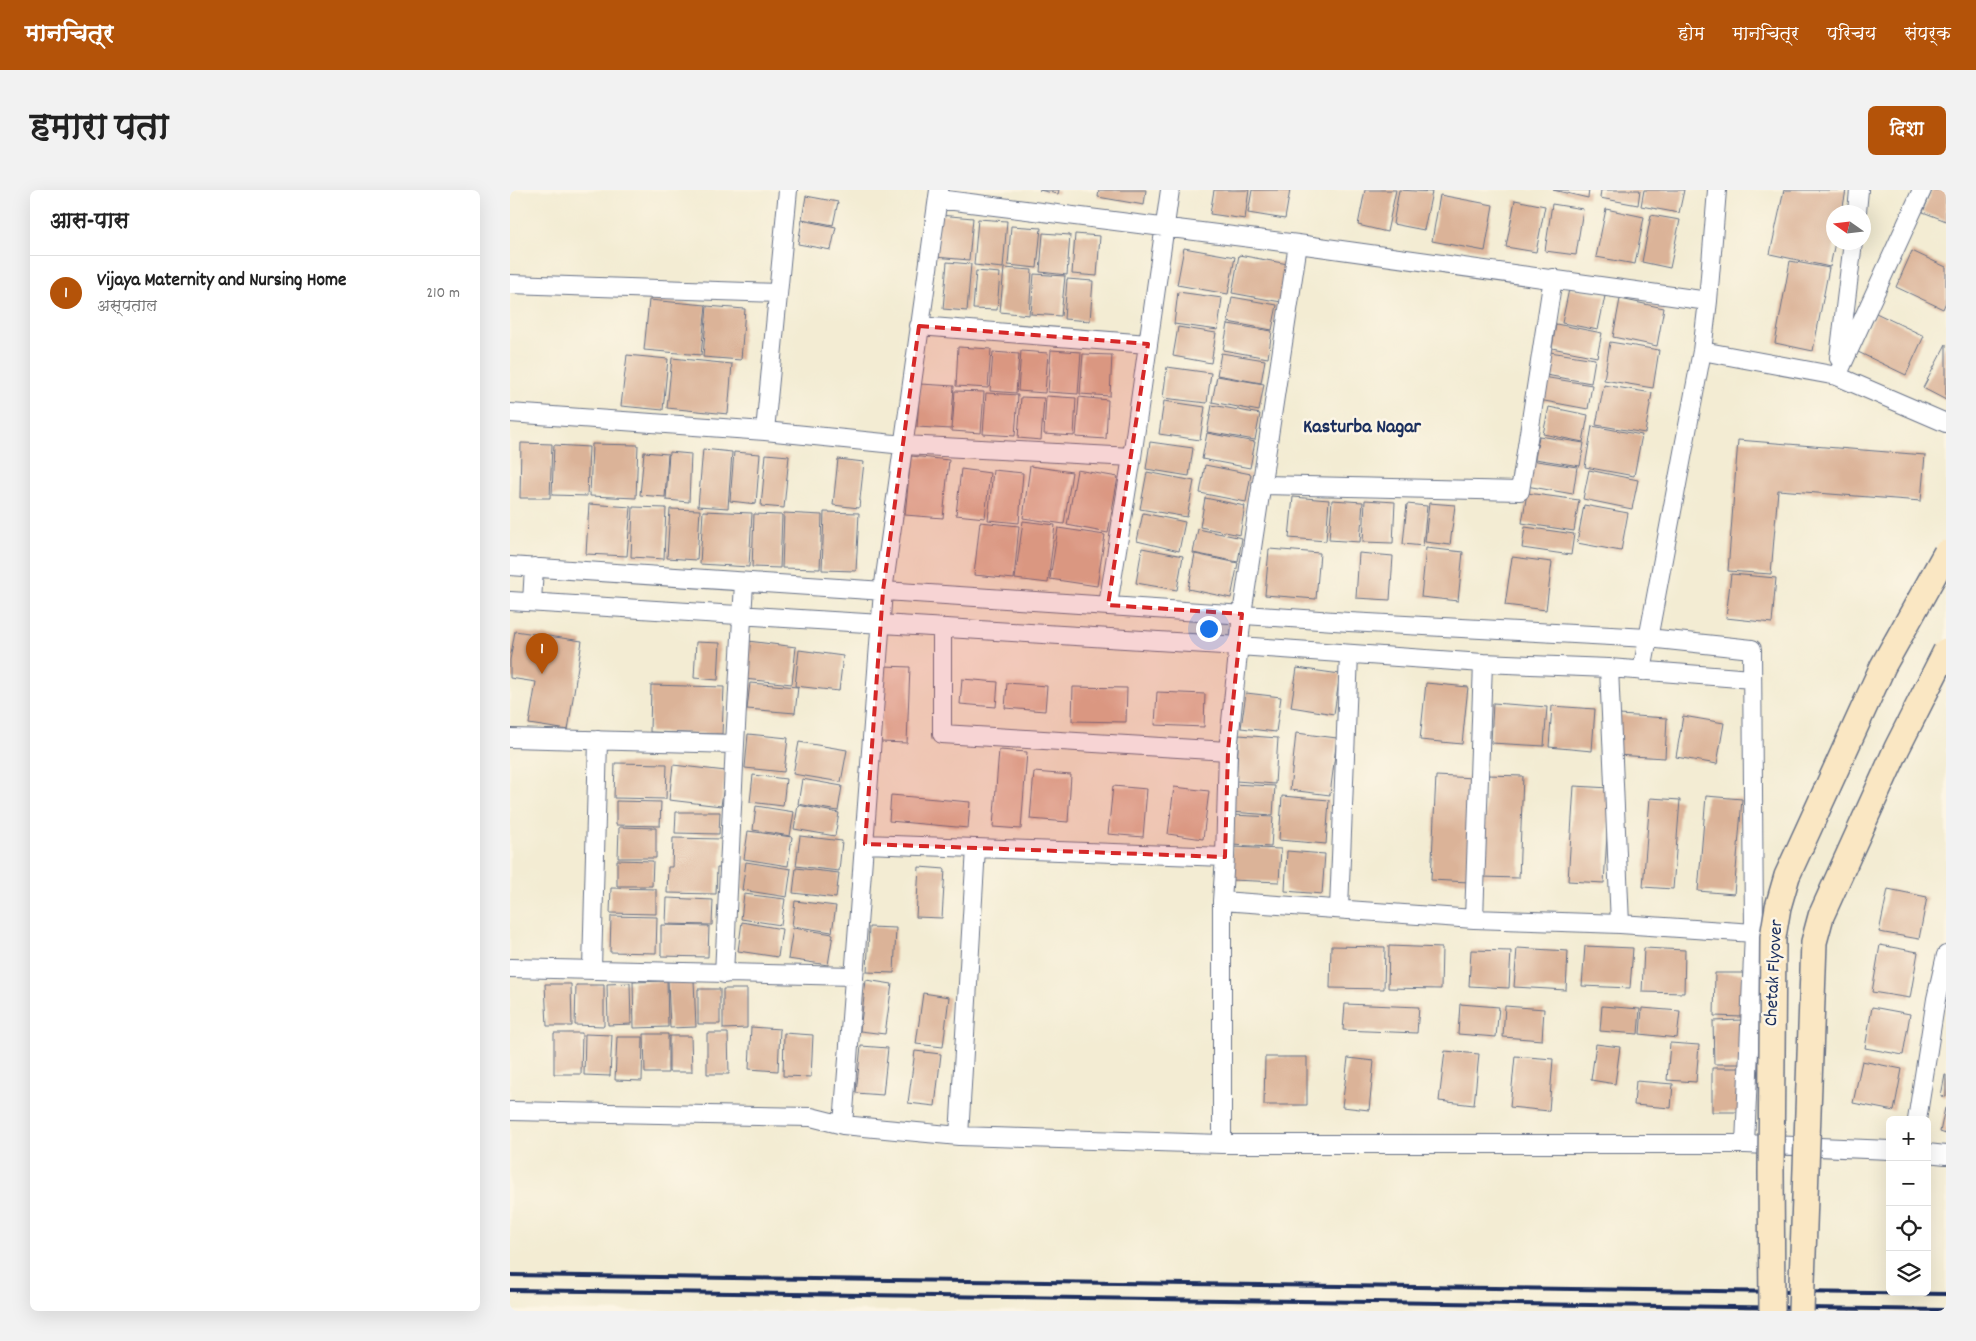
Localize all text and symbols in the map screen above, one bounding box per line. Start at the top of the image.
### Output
text: मानचित्र [25,18,113,52]
text: होम [1678,23,1704,48]
text: मानचित्र [1732,23,1799,48]
text: परिचय [1827,23,1876,48]
text: संपर्क [1904,23,1951,48]
text: हमारा पता [30,105,169,155]
button: दिशा [1868,106,1946,155]
north arrow [1826,205,1871,250]
text: आस-पास [50,208,129,238]
text: Vijaya Maternity and Nursing Home [97,268,346,295]
text: 1 [64,282,68,305]
text: 210 m [426,282,460,305]
text: अस्पताल [97,295,157,318]
district label: Kasturba Nagar [1303,414,1422,442]
your location [1196,616,1222,642]
pin: 1 [526,633,558,674]
street label: Chetak Flyover [1759,919,1791,1027]
map controls [1886,1116,1931,1296]
button: + [1886,1116,1931,1161]
button: − [1886,1161,1931,1206]
button: locate [1886,1206,1931,1251]
button: layers [1886,1251,1931,1296]

